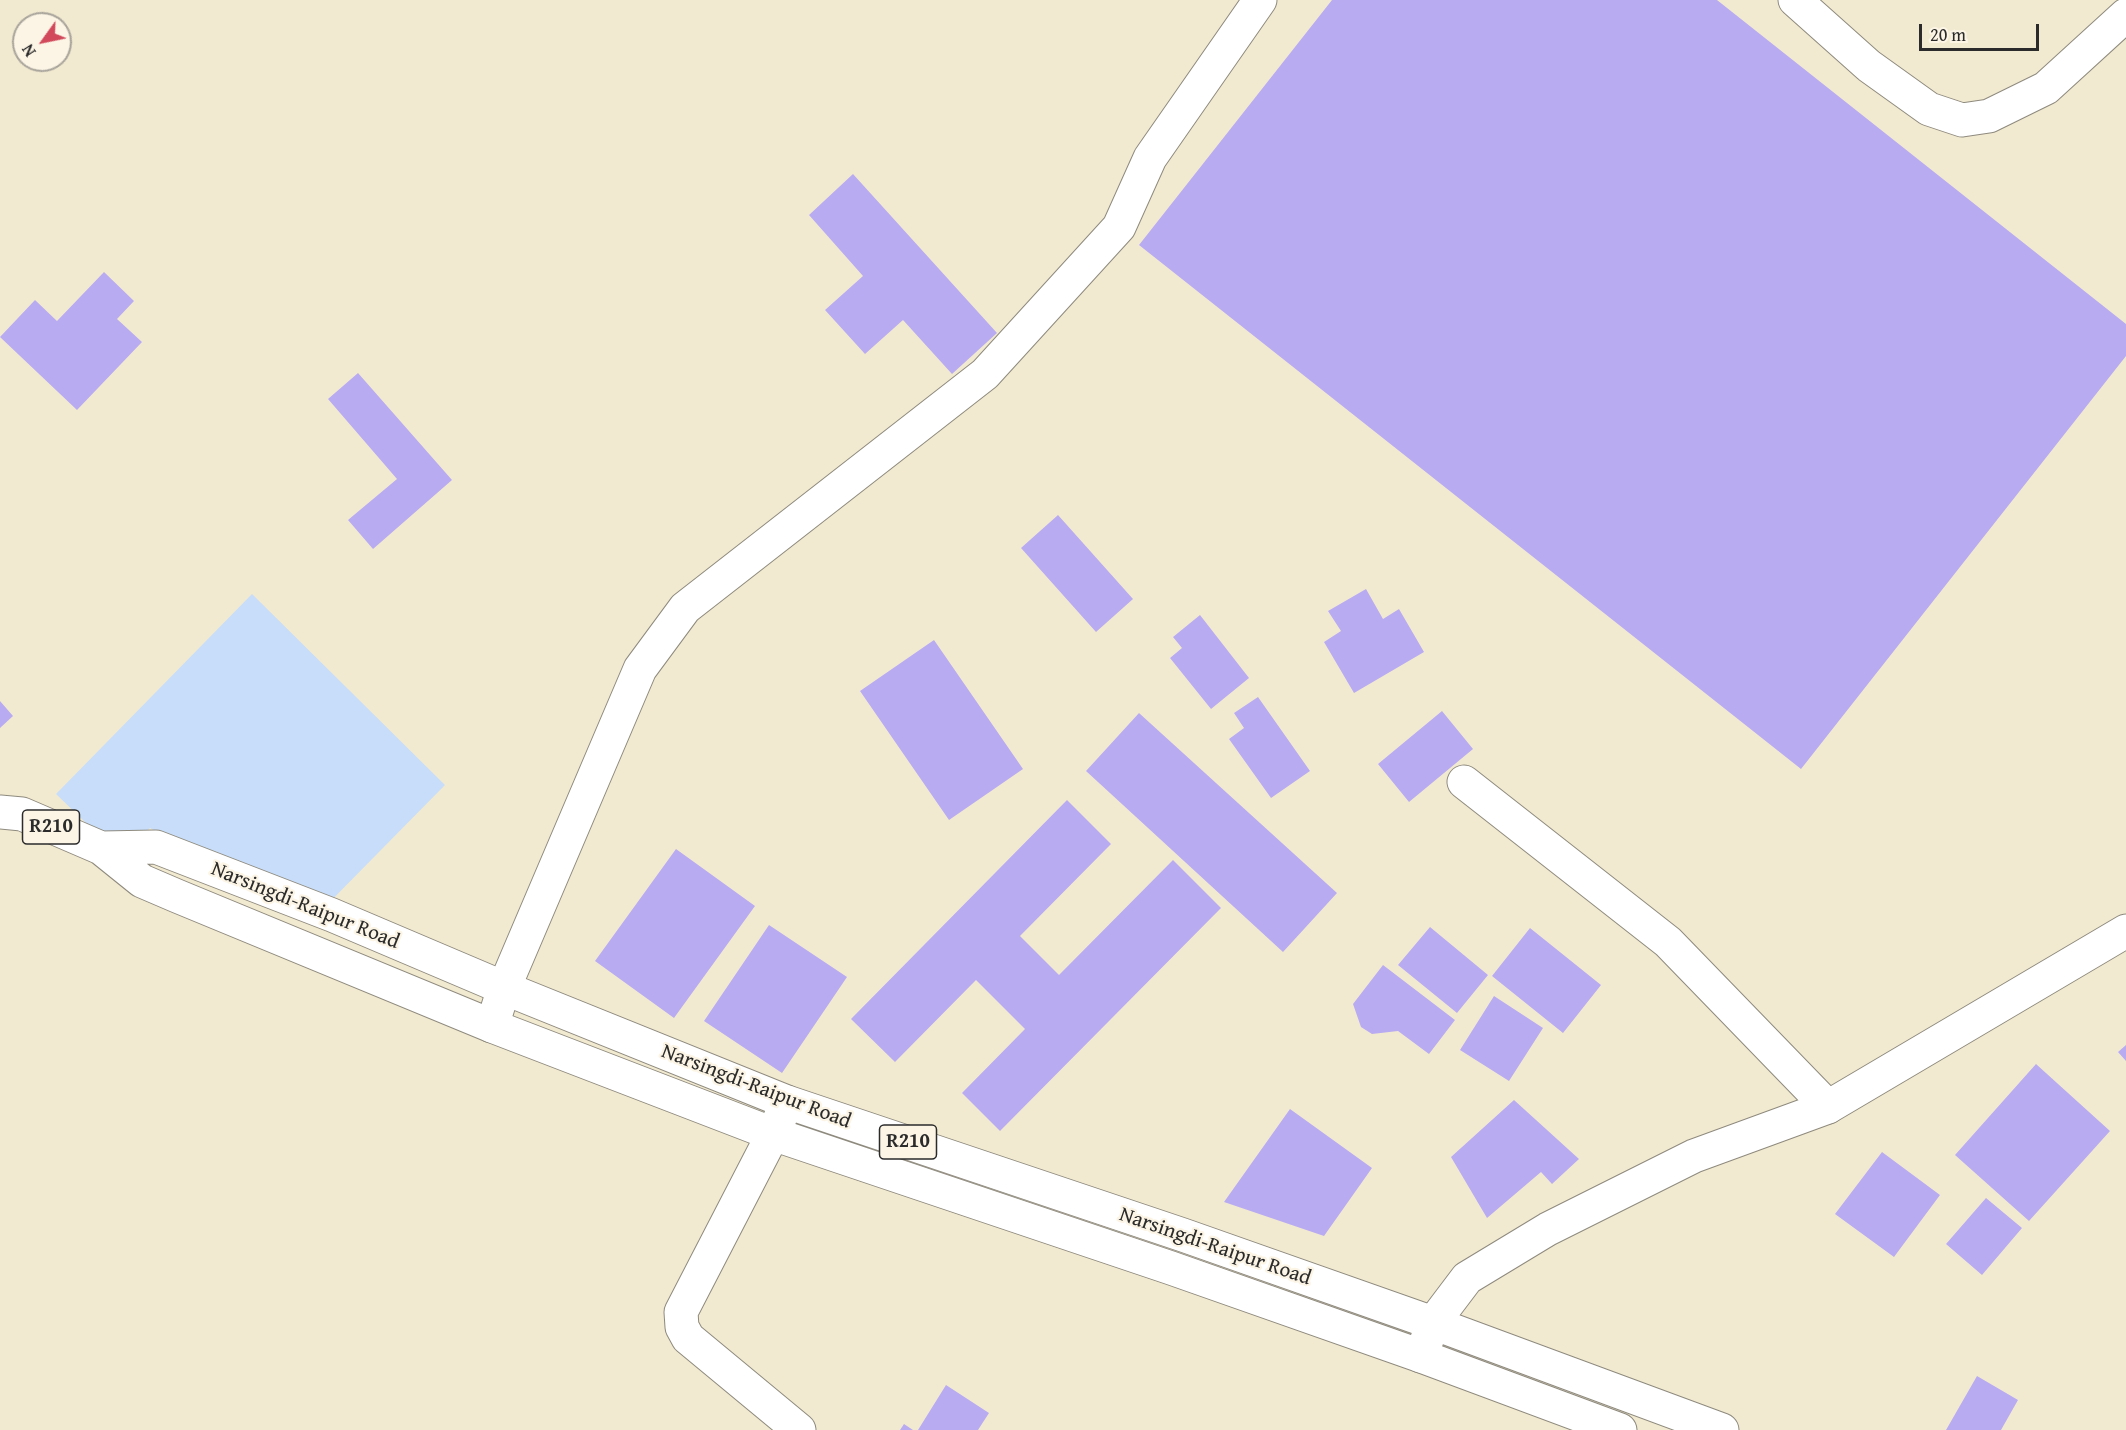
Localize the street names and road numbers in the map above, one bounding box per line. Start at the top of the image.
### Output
road number: R210 [22,810,80,844]
street label: Narsingdi-Raipur Road [207,857,403,955]
street label: Narsingdi-Raipur Road [658,1039,854,1135]
road number: R210 [880,1125,936,1159]
street label: Narsingdi-Raipur Road [1116,1202,1314,1292]

